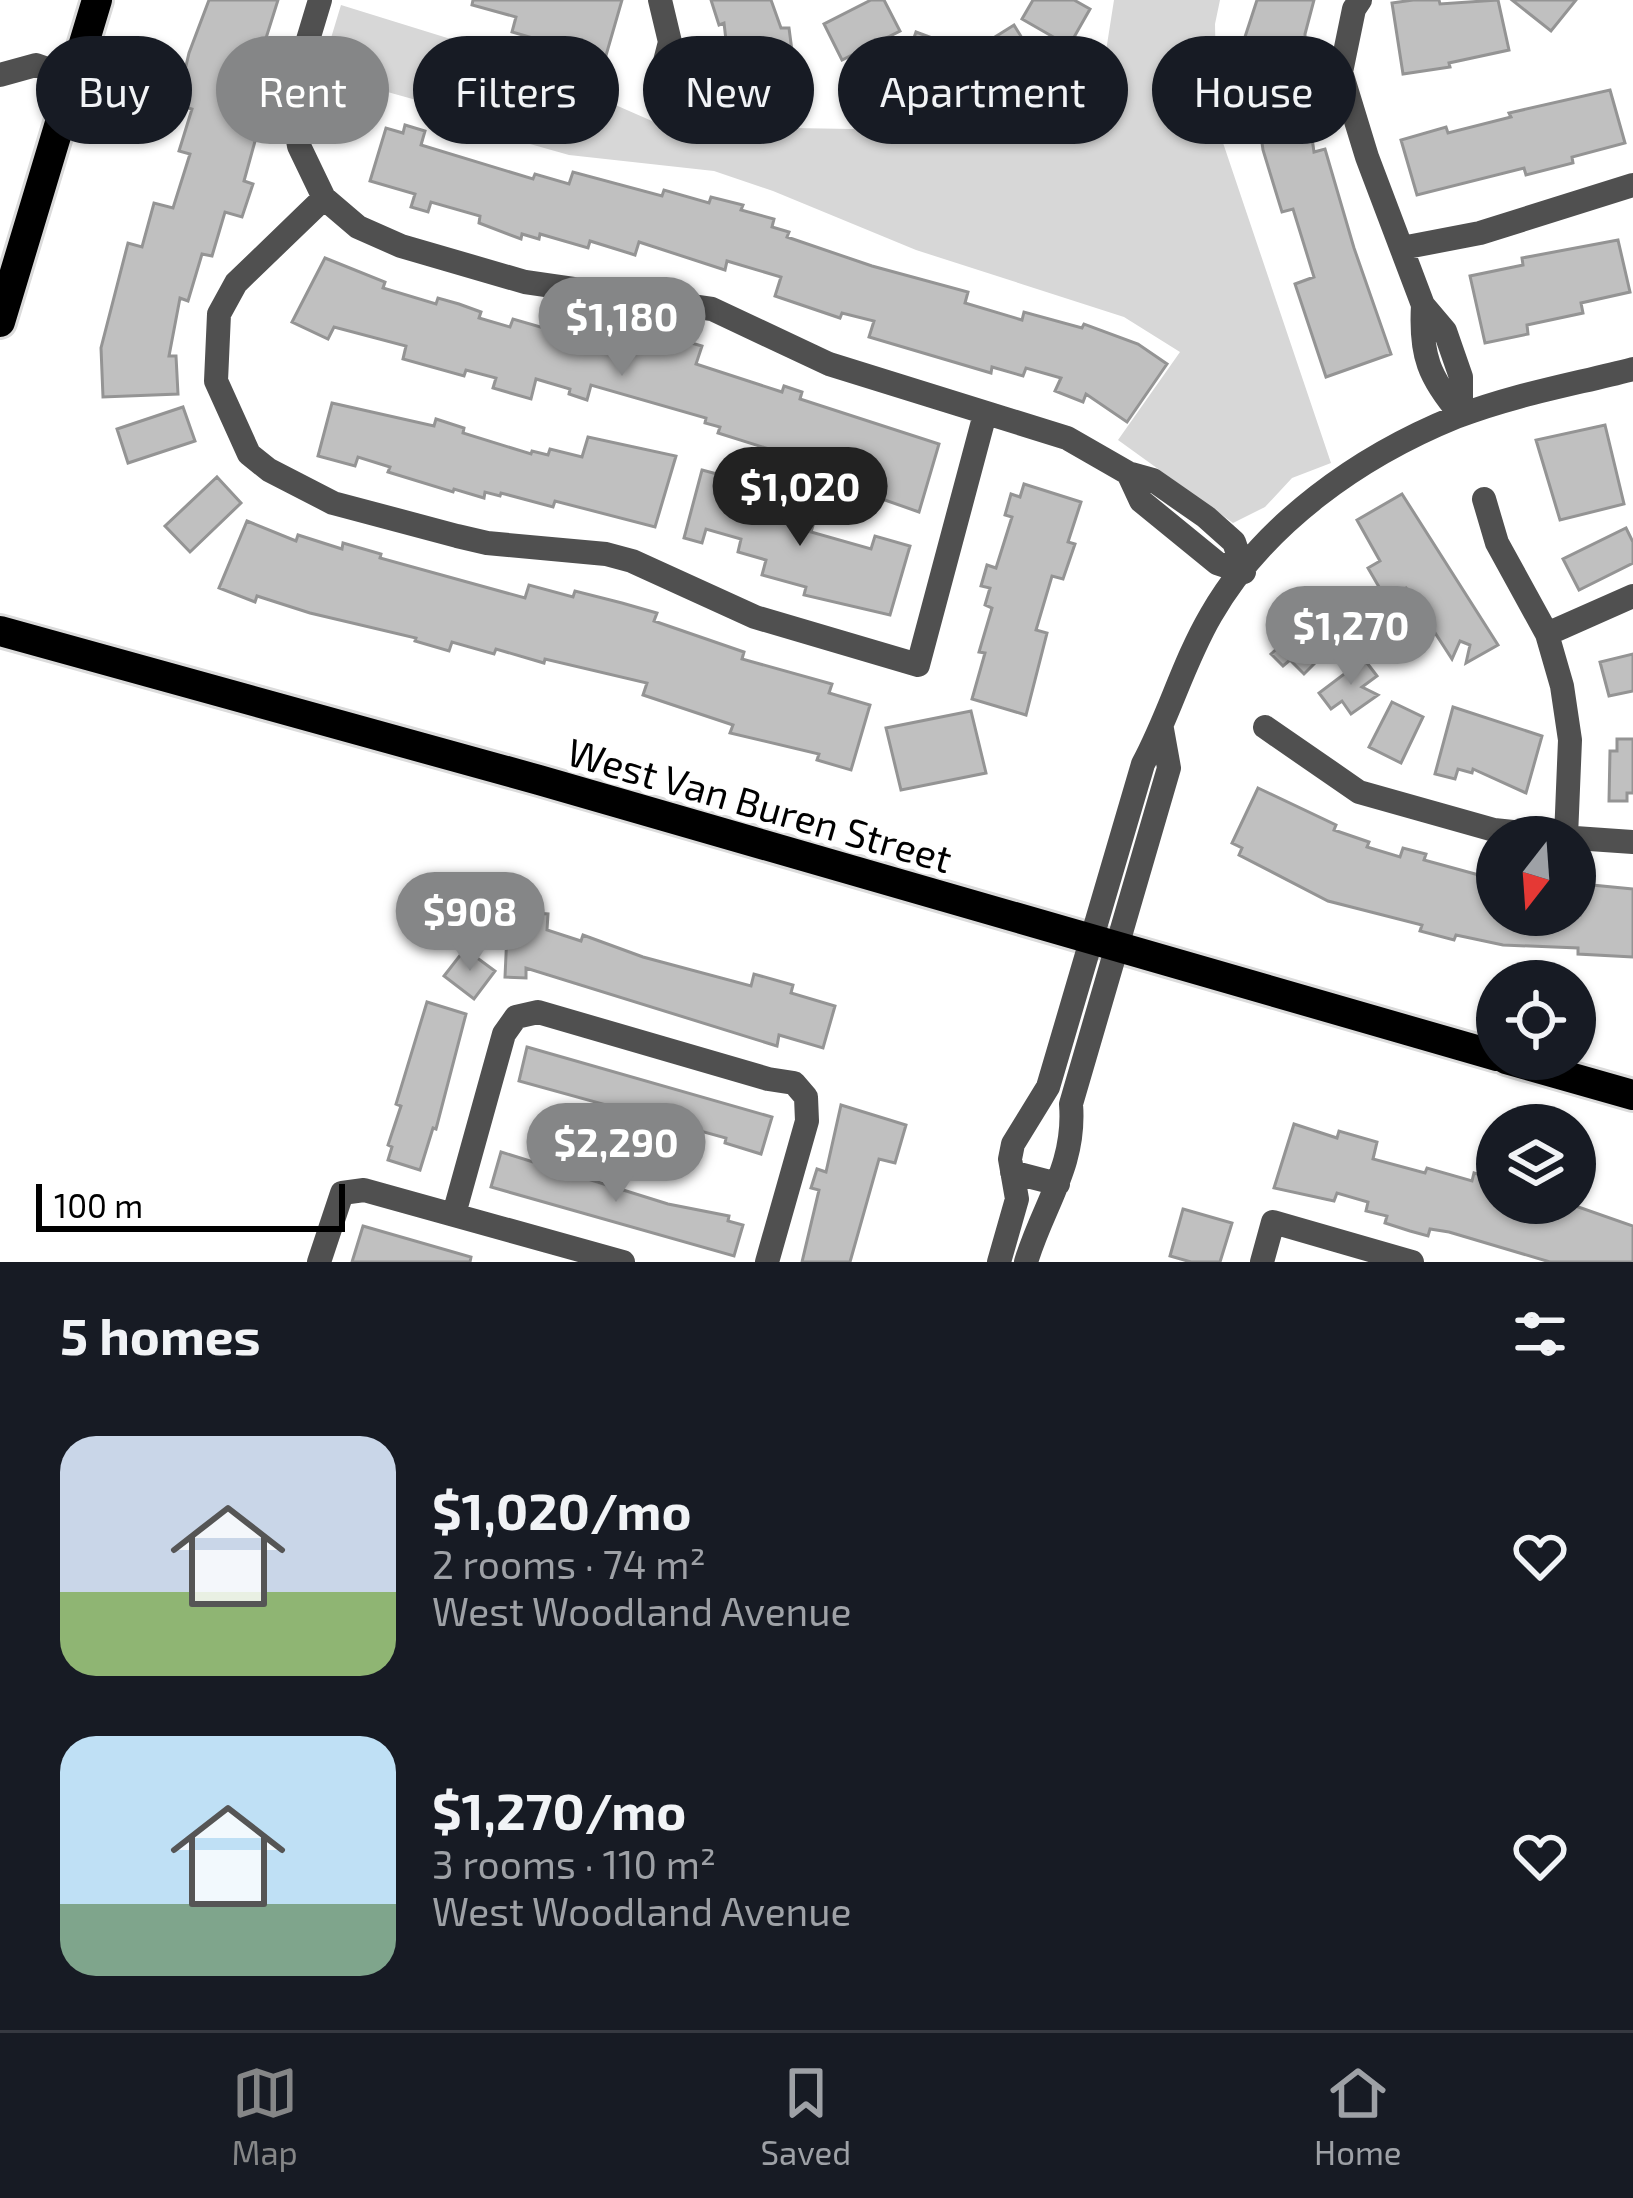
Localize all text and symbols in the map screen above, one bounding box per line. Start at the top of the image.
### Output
chip: Buy [36,36,192,144]
chip: Rent [216,36,389,144]
chip: Filters [413,36,619,144]
chip: New [643,36,814,144]
chip: Apartment [838,36,1128,144]
chip: House [1152,36,1356,144]
pin: $1,180 [524,277,720,379]
text: $1,180 [566,292,678,339]
pin: $1,020 [702,447,898,549]
text: $1,020 [740,462,860,509]
pin: $1,270 [1253,586,1449,688]
text: $1,270 [1293,601,1409,648]
street label: West Van Buren Street [563,727,957,881]
north arrow [1476,816,1596,936]
map controls [1476,816,1596,1224]
pin: $908 [399,872,541,974]
text: $908 [423,887,517,934]
button: locate [1476,960,1596,1080]
pin: $2,290 [518,1103,714,1205]
button: layers [1476,1104,1596,1224]
text: $2,290 [554,1118,679,1165]
scale bar [36,1178,345,1231]
text: 100 m [54,1185,143,1225]
icon: filters [1507,1301,1573,1367]
text: 5 homes [60,1304,261,1365]
text: $1,020/mo [432,1479,692,1540]
icon: home [156,1484,300,1628]
icon: heart [1507,1523,1573,1589]
text: 2 rooms · 74 m² [432,1540,706,1587]
text: West Woodland Avenue [432,1587,851,1634]
text: $1,270/mo [432,1779,686,1840]
icon: home [156,1784,300,1928]
icon: heart [1507,1823,1573,1889]
text: 3 rooms · 110 m² [432,1840,716,1887]
text: West Woodland Avenue [432,1887,851,1934]
tab: Map [231,2060,298,2172]
tab: Saved [761,2060,851,2172]
tab: Home [1314,2060,1402,2172]

